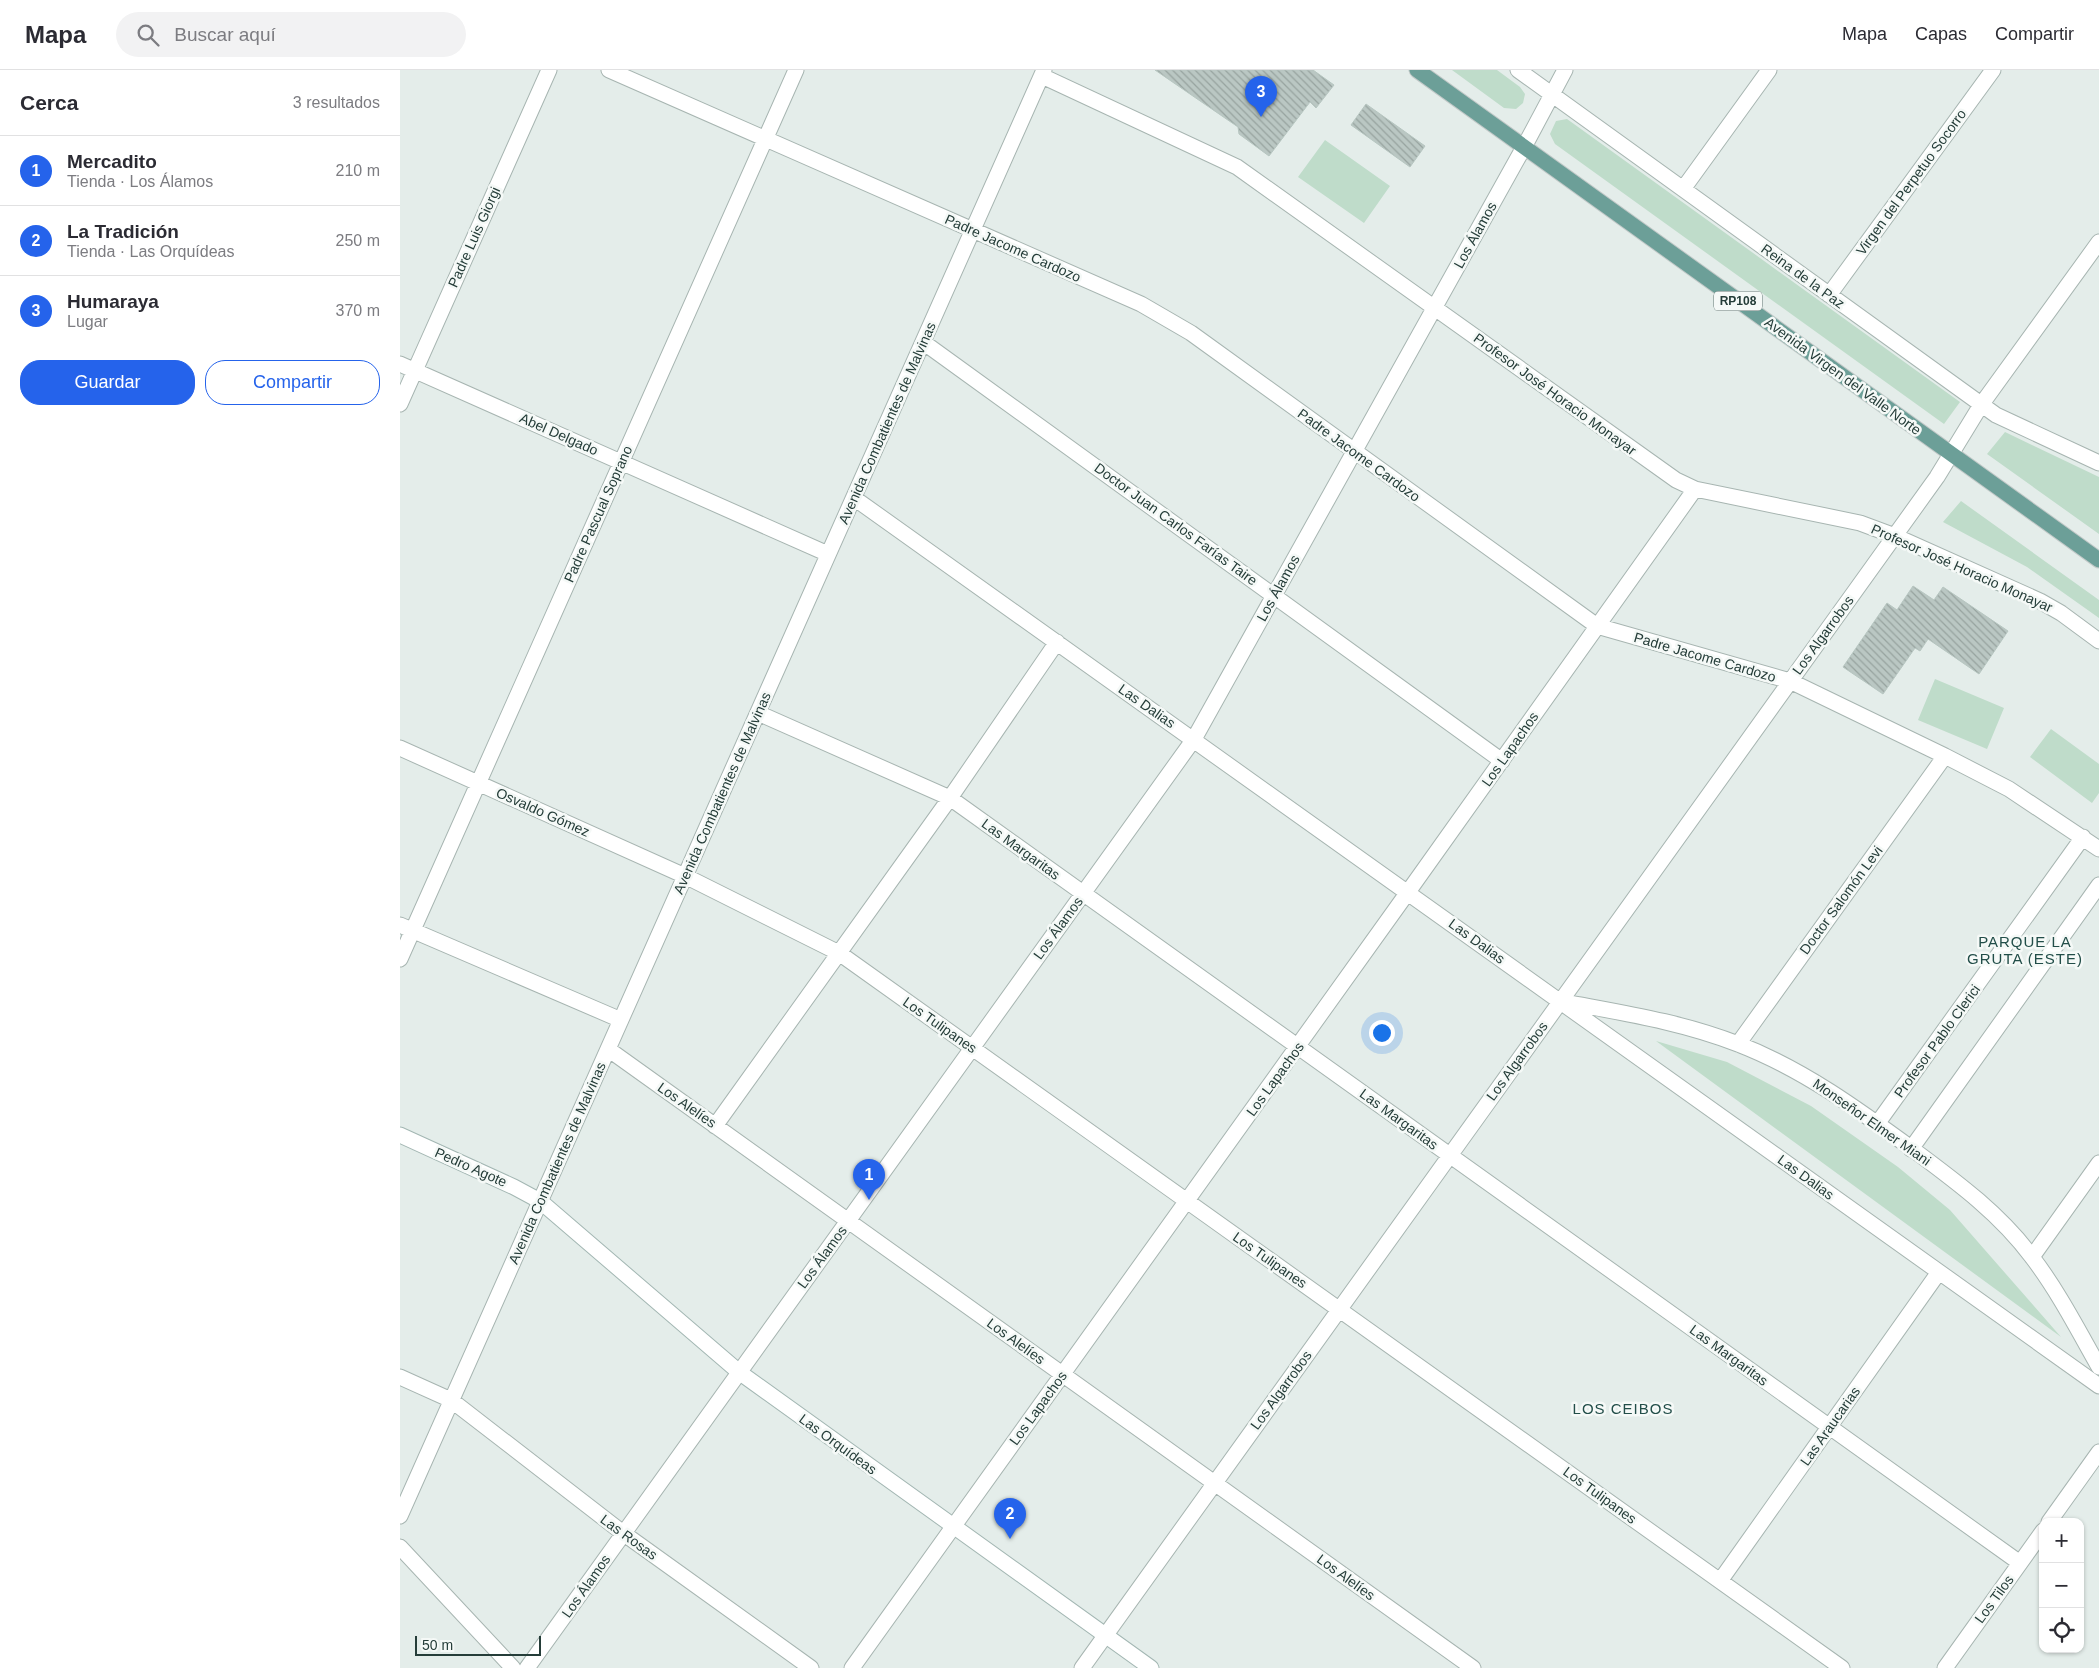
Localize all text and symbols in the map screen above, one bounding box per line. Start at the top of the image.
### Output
search box [116,12,466,57]
text: Mapa [25,21,86,48]
icon: search [134,21,162,49]
text: Buscar aquí [174,24,276,45]
text: Mapa [1842,24,1887,44]
text: Capas [1915,24,1967,44]
text: Compartir [1995,24,2074,44]
pin: 3 [1245,76,1277,117]
text: Cerca [20,91,78,114]
text: 3 resultados [293,94,380,111]
street label: Virgen del Perpetuo Socorro [1853,106,1969,258]
text: Mercadito [67,151,157,172]
text: 1 [32,162,40,179]
text: 210 m [336,162,380,179]
text: Tienda · Los Álamos [67,173,213,190]
street label: Padre Luis Giorgi [445,184,503,290]
street label: Los Álamos [1450,199,1500,271]
street label: Padre Jacome Cardozo [943,211,1084,285]
text: La Tradición [67,221,179,242]
text: 2 [32,232,40,249]
text: 250 m [336,232,380,249]
street label: Reina de la Paz [1758,240,1848,312]
text: Tienda · Las Orquídeas [67,243,235,260]
text: Humaraya [67,291,159,312]
road number: RP108 [1714,292,1762,310]
text: 3 [32,302,40,319]
text: 370 m [336,302,380,319]
text: Lugar [67,313,108,330]
street label: Avenida Virgen del Valle Norte [1762,314,1924,438]
street label: Avenida Combatientes de Malvinas [835,320,939,526]
street label: Profesor José Horacio Monayar [1471,330,1640,459]
button: Guardar [20,360,195,405]
button: Compartir [205,360,380,405]
street label: Padre Jacome Cardozo [1295,405,1423,505]
street label: Abel Delgado [517,410,601,458]
street label: Padre Pascual Soprano [561,443,635,585]
street label: Doctor Juan Carlos Farías Taire [1091,460,1261,589]
street label: Profesor José Horacio Monayar [1869,521,2055,615]
street label: Los Álamos [1253,552,1303,624]
street label: Los Algarrobos [1789,593,1857,677]
street label: Padre Jacome Cardozo [1632,629,1778,685]
street label: Las Dalias [1116,681,1178,731]
street label: Avenida Combatientes de Malvinas [670,690,774,896]
street label: Los Lapachos [1478,709,1542,789]
street label: Osvaldo Gómez [494,784,592,840]
street label: Las Margaritas [979,815,1063,883]
street label: Doctor Salomón Levi [1796,843,1886,957]
street label: Los Álamos [1030,894,1086,962]
street label: Las Dalias [1446,915,1508,967]
district label: PARQUE LA GRUTA (ESTE) [1967,933,2083,967]
street label: Profesor Pablo Clerici [1891,982,1983,1100]
street label: Los Tulipanes [900,994,980,1056]
street label: Los Algarrobos [1483,1019,1551,1103]
your location [1369,1020,1395,1046]
street label: Los Lapachos [1243,1039,1307,1119]
street label: Avenida Combatientes de Malvinas [505,1060,609,1266]
street label: Monseñor Elmer Miani [1810,1075,1934,1169]
street label: Los Alelíes [655,1079,719,1131]
street label: Las Margaritas [1357,1085,1441,1153]
street label: Pedro Agote [433,1144,510,1190]
street label: Las Dalias [1775,1151,1837,1203]
pin: 1 [853,1159,885,1200]
street label: Los Álamos [794,1223,850,1291]
street label: Los Tulipanes [1230,1229,1310,1291]
street label: Los Alelíes [984,1315,1048,1367]
street label: Las Margaritas [1687,1321,1771,1389]
street label: Los Algarrobos [1247,1348,1315,1432]
street label: Los Lapachos [1006,1368,1070,1448]
street label: Las Araucarias [1797,1383,1863,1469]
district label: LOS CEIBOS [1573,1400,1673,1417]
street label: Las Orquídeas [796,1411,880,1477]
street label: Los Tulipanes [1560,1463,1640,1527]
pin: 2 [994,1498,1026,1539]
street label: Las Rosas [598,1511,660,1563]
map controls [2039,1518,2084,1653]
button: + [2039,1518,2084,1563]
street label: Los Álamos [558,1551,614,1621]
street label: Los Alelíes [1314,1551,1378,1603]
button: − [2039,1563,2084,1608]
street label: Los Tilos [1971,1572,2017,1626]
button: locate [2039,1608,2084,1653]
scale bar [415,1633,541,1656]
text: 50 m [422,1637,453,1653]

